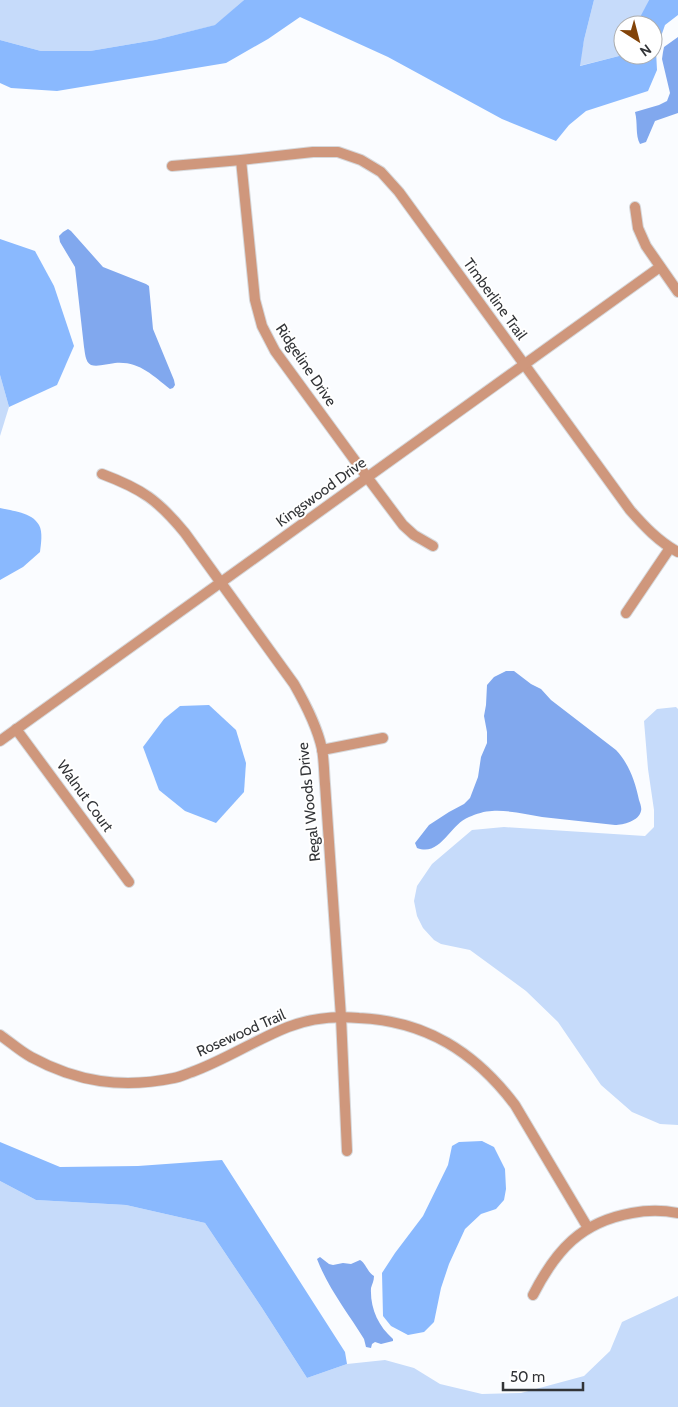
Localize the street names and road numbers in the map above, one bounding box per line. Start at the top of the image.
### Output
street label: Timberline Trail [459,255,531,344]
street label: Ridgeline Drive [272,320,340,410]
street label: Kingswood Drive [273,453,370,531]
street label: Regal Woods Drive [294,741,324,862]
street label: Walnut Court [53,757,117,835]
street label: Rosewood Trail [194,1005,289,1061]

